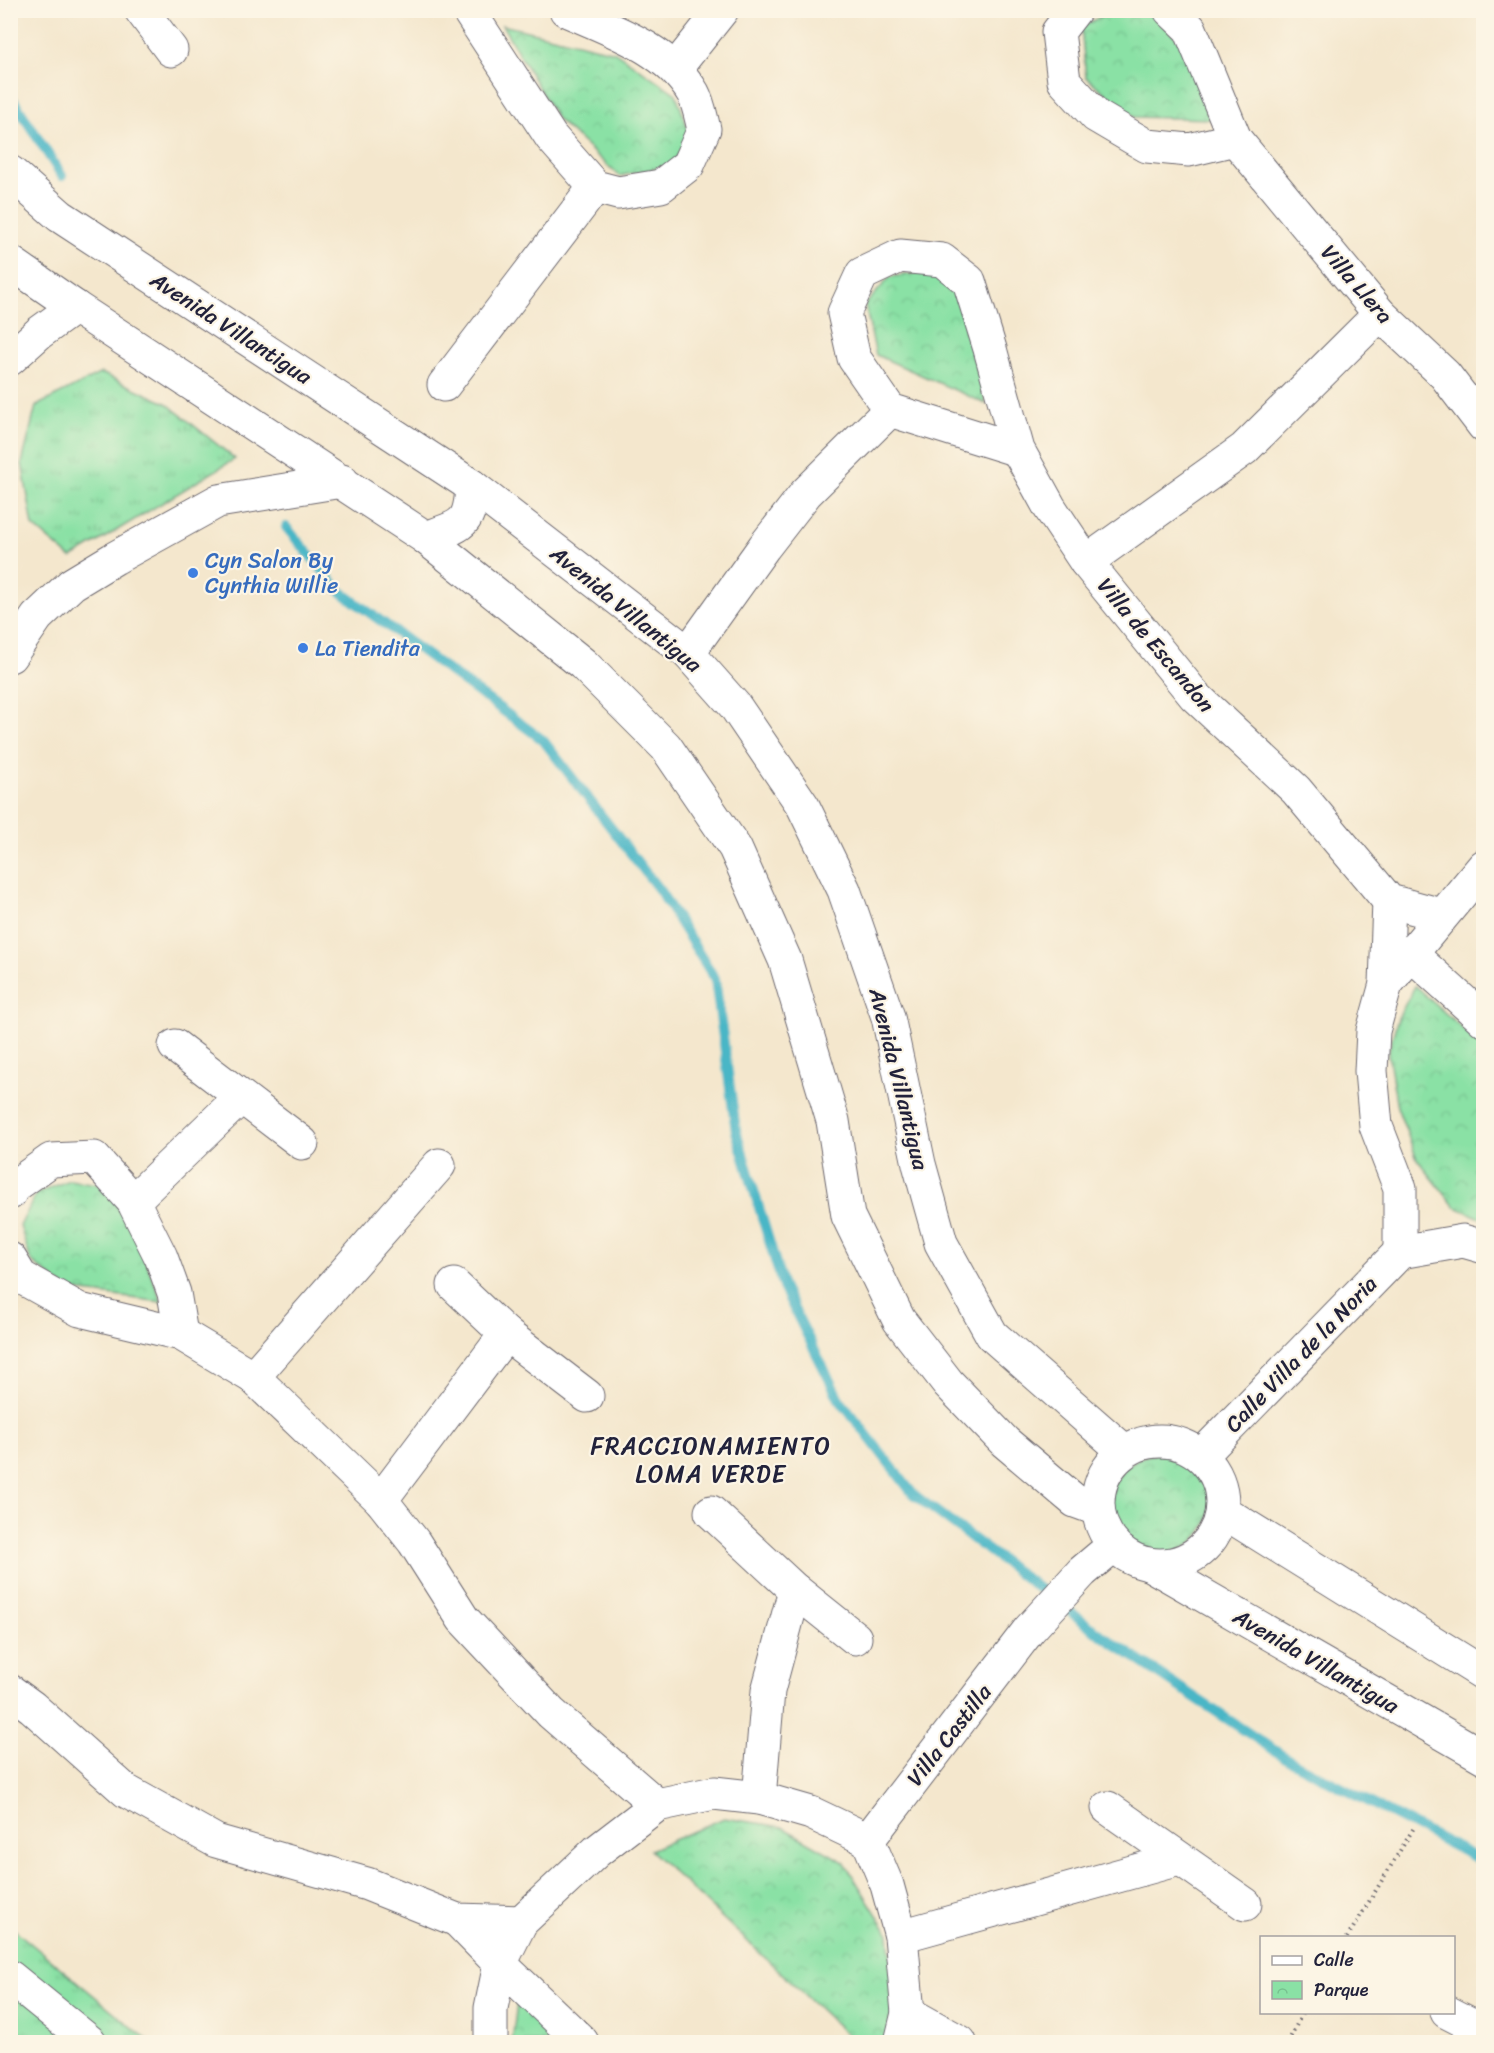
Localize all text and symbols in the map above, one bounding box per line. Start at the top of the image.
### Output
street label: Villa Llera [1311,235,1403,333]
street label: Avenida Villantigua [141,260,321,396]
street label: Avenida Villantigua [540,535,712,683]
place label: Cyn Salon By Cynthia Willie [205,541,338,605]
marker: Cyn Salon By Cynthia Willie [186,566,200,580]
street label: Villa de Escandon [1087,568,1225,722]
place label: La Tiendita [315,629,421,668]
marker: La Tiendita [296,641,310,655]
street label: Avenida Villantigua [857,983,941,1175]
street label: Calle Villa de la Noria [1215,1266,1387,1442]
district label: FRACCIONAMIENTO LOMA VERDE [590,1425,832,1495]
street label: Avenida Villantigua [1225,1597,1407,1725]
street label: Villa Castilla [896,1674,1002,1795]
legend [1260,1936,1455,2014]
text: Calle [1314,1944,1354,1976]
text: Parque [1314,1974,1369,2006]

